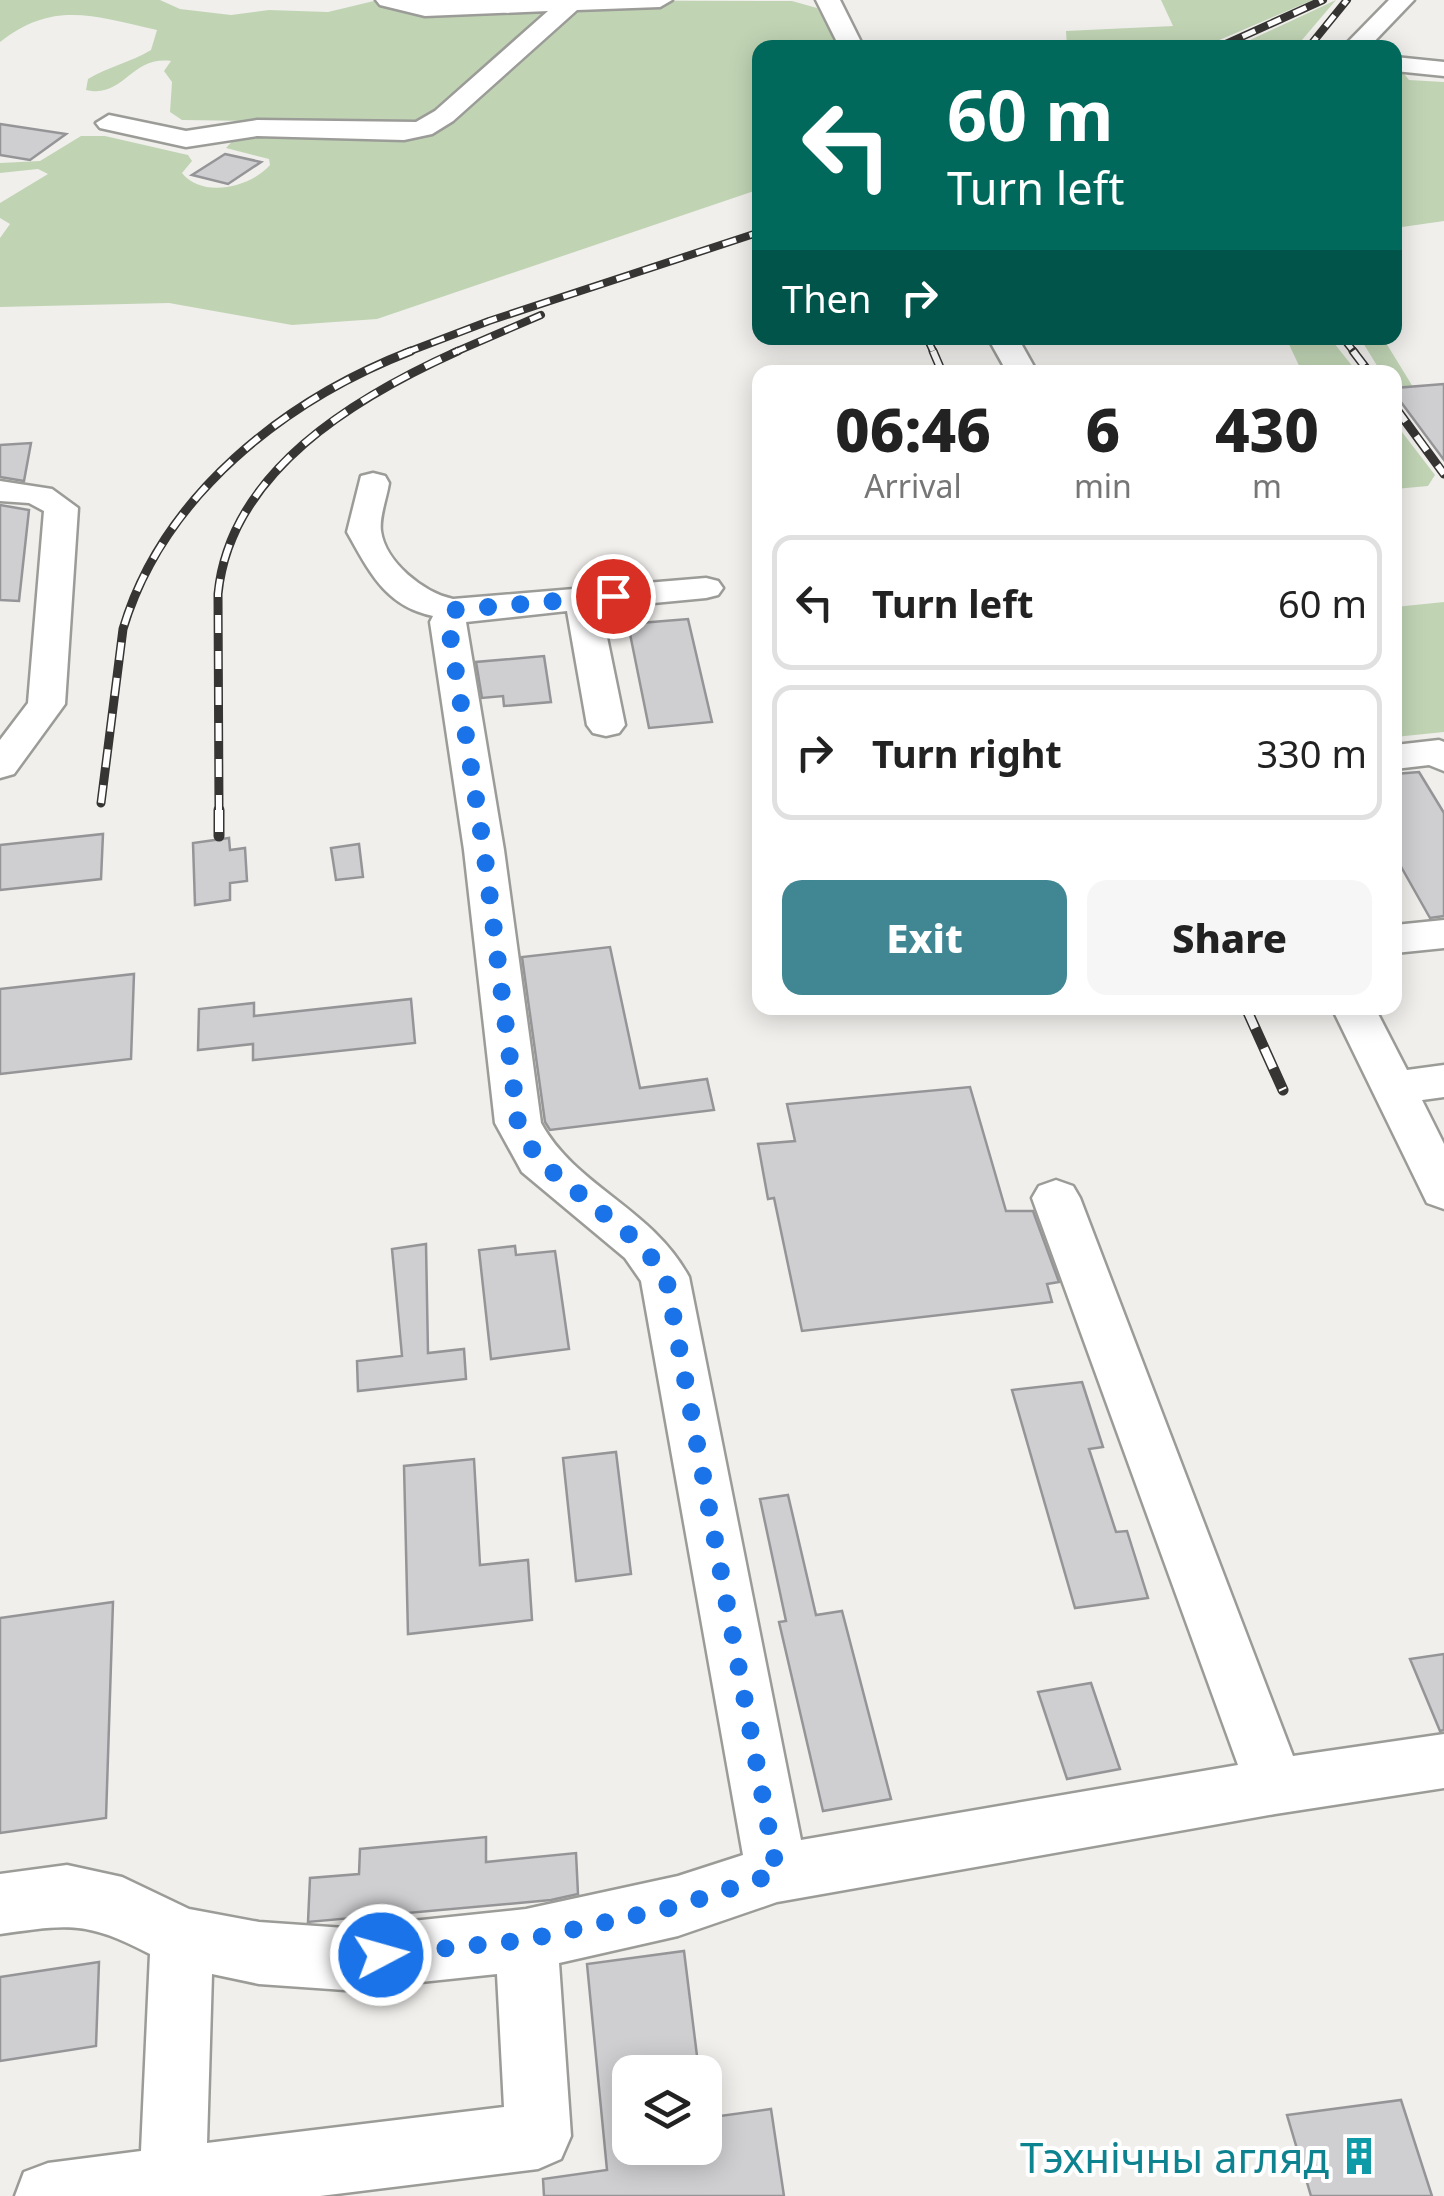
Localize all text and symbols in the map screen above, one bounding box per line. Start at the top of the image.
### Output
text: 60 m [947,66,1114,162]
icon: left [782,80,912,210]
text: Turn left [947,157,1124,218]
icon: right [892,270,947,325]
text: Then [782,272,872,324]
text: 06:46 [835,388,991,470]
text: 6 [1086,388,1120,470]
text: 430 [1215,388,1319,470]
text: Arrival [864,464,962,507]
text: min [1074,464,1132,507]
text: m [1252,464,1282,507]
pin [571,554,656,639]
icon: arrive [586,569,641,624]
icon: left [787,575,842,630]
text: Turn left [872,577,1034,629]
text: 60 m [1278,577,1367,629]
icon: right [787,725,842,780]
text: Turn right [872,727,1062,779]
text: 330 m [1256,727,1367,779]
button: Exit [782,880,1067,995]
button: Share [1087,880,1372,995]
position arrow [329,1903,433,2007]
map controls [612,2055,722,2165]
button: layers [612,2055,722,2165]
place label: Тэхнічны агляд [1020,2128,1330,2185]
building icon: Тэхнічны агляд [1338,2135,1380,2177]

